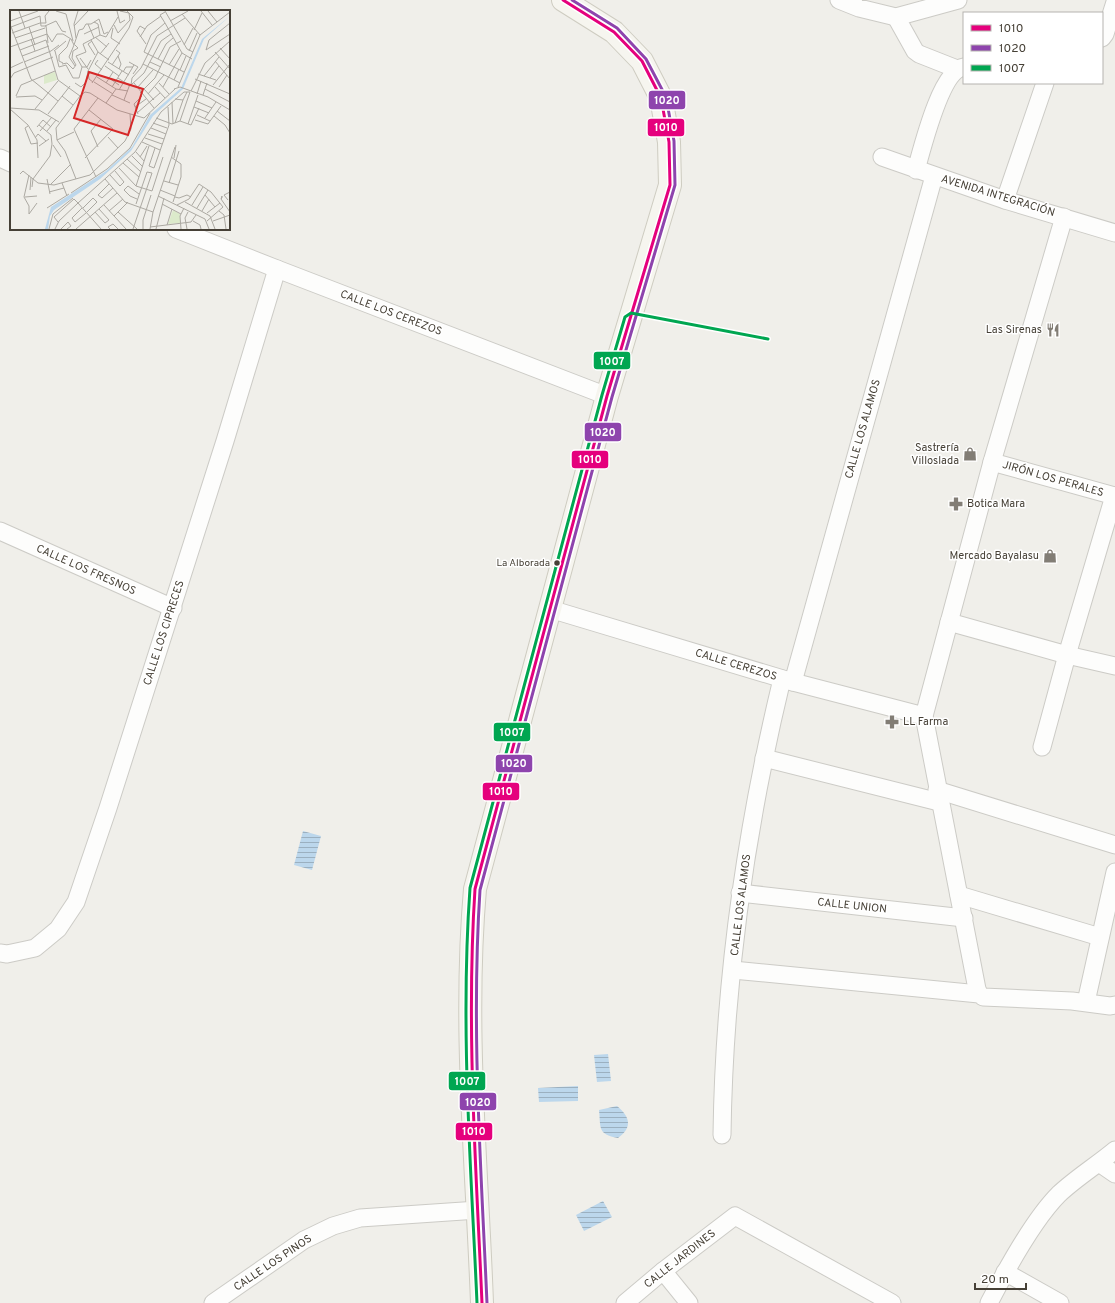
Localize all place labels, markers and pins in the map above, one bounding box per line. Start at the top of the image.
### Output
restaurant icon: Las Sirenas [1045,322,1061,338]
place label: Las Sirenas [986,323,1042,337]
place label: Sastrería Villoslada [911,441,959,468]
shop icon: Sastrería Villoslada [962,446,978,462]
pharmacy icon: Botica Mara [948,496,964,512]
place label: Botica Mara [967,497,1025,511]
shop icon: Mercado Bayalasu [1042,548,1058,564]
place label: Mercado Bayalasu [949,549,1039,563]
place label: La Alborada [496,557,550,570]
marker: La Alborada [552,558,562,568]
pharmacy icon: LL Farma [884,714,900,730]
place label: LL Farma [903,715,948,729]

